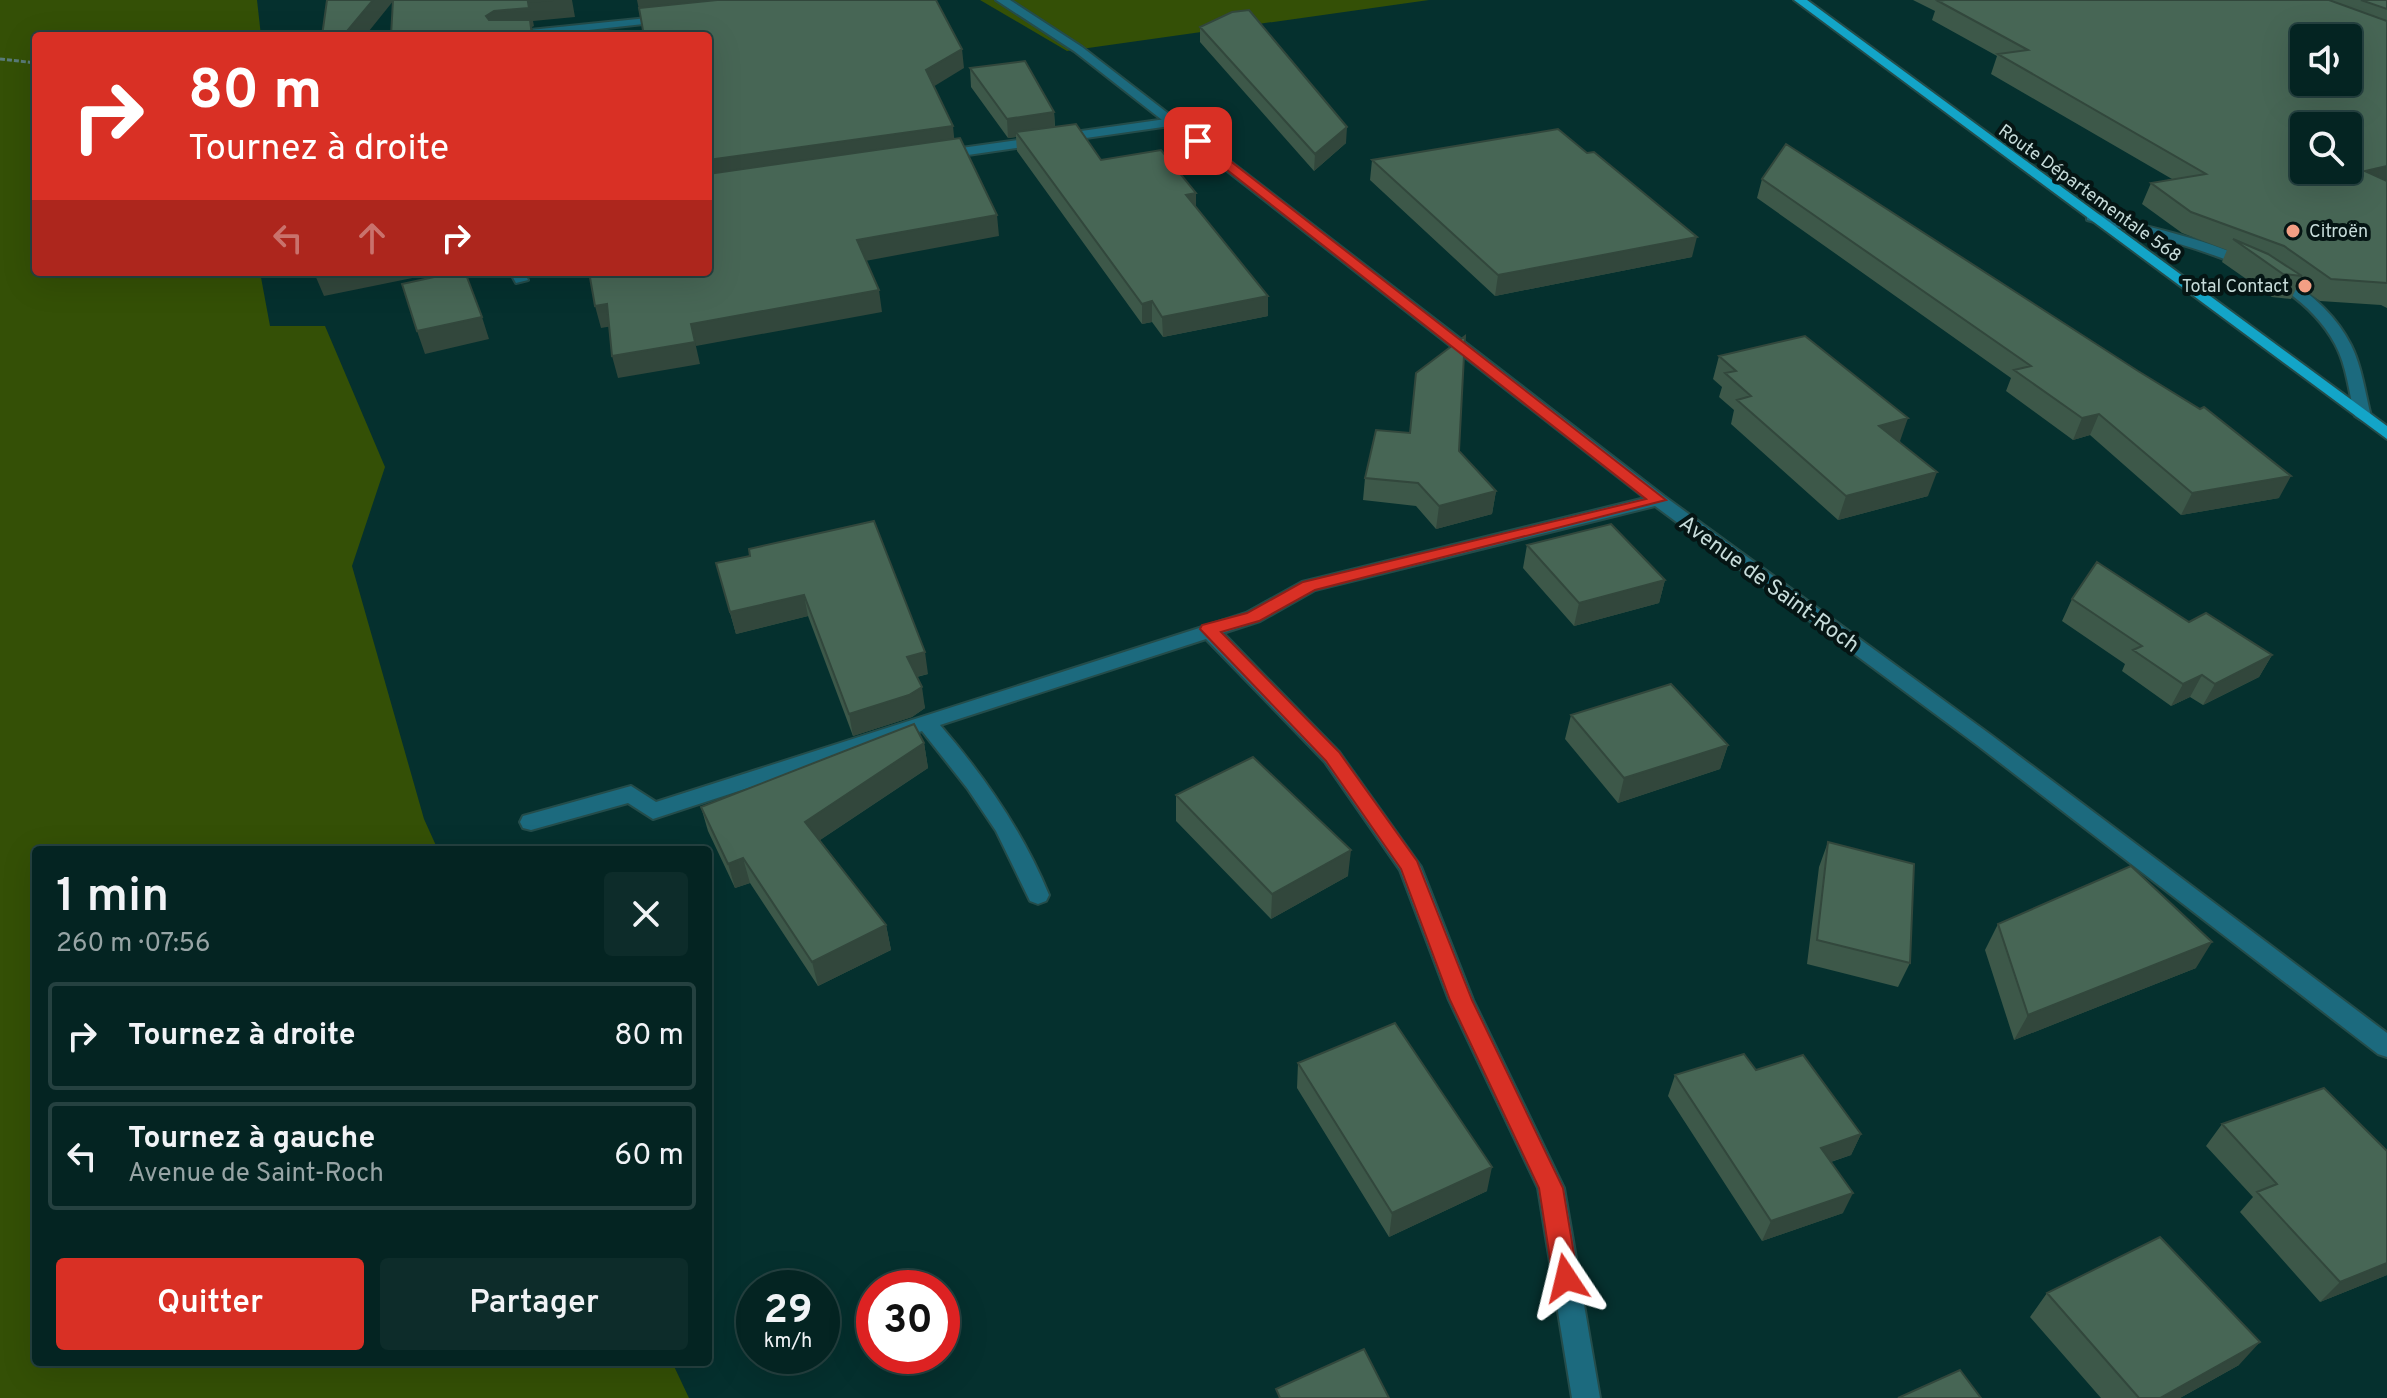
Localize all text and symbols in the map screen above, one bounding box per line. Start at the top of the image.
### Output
map controls [2290,24,2362,184]
button: sound [2290,24,2362,96]
text: 80 m [188,58,322,128]
icon: right [56,64,160,168]
pin [1164,107,1232,175]
button: search [2290,112,2362,184]
icon: arrive [1176,119,1220,163]
street label: Route Départementale 568 [1993,120,2185,268]
text: Tournez à droite [188,127,449,173]
icon: left [266,216,310,260]
icon: ahead [350,216,394,260]
icon: right [434,216,478,260]
place label: Citroën [2309,221,2368,244]
marker: Citroën [2284,222,2302,240]
place label: Total Contact [2182,276,2289,299]
marker: Total Contact [2296,277,2314,295]
street label: Avenue de Saint-Roch [1673,510,1864,660]
text: 1 min [56,868,169,928]
button: close [604,872,688,956]
text: 260 m · 07:56 [56,928,210,961]
icon: right [60,1014,104,1058]
text: Tournez à droite [128,1018,356,1055]
text: 80 m [614,1018,684,1055]
text: Tournez à gauche [128,1121,375,1158]
icon: left [60,1134,104,1178]
text: 60 m [614,1138,684,1175]
text: Avenue de Saint-Roch [128,1158,384,1191]
position arrow [1524,1236,1608,1320]
button: Quitter [56,1258,364,1350]
button: Partager [380,1258,688,1350]
speed limit sign: 30 [856,1270,960,1374]
text: 29 [763,1287,813,1337]
text: km/h [764,1329,812,1355]

